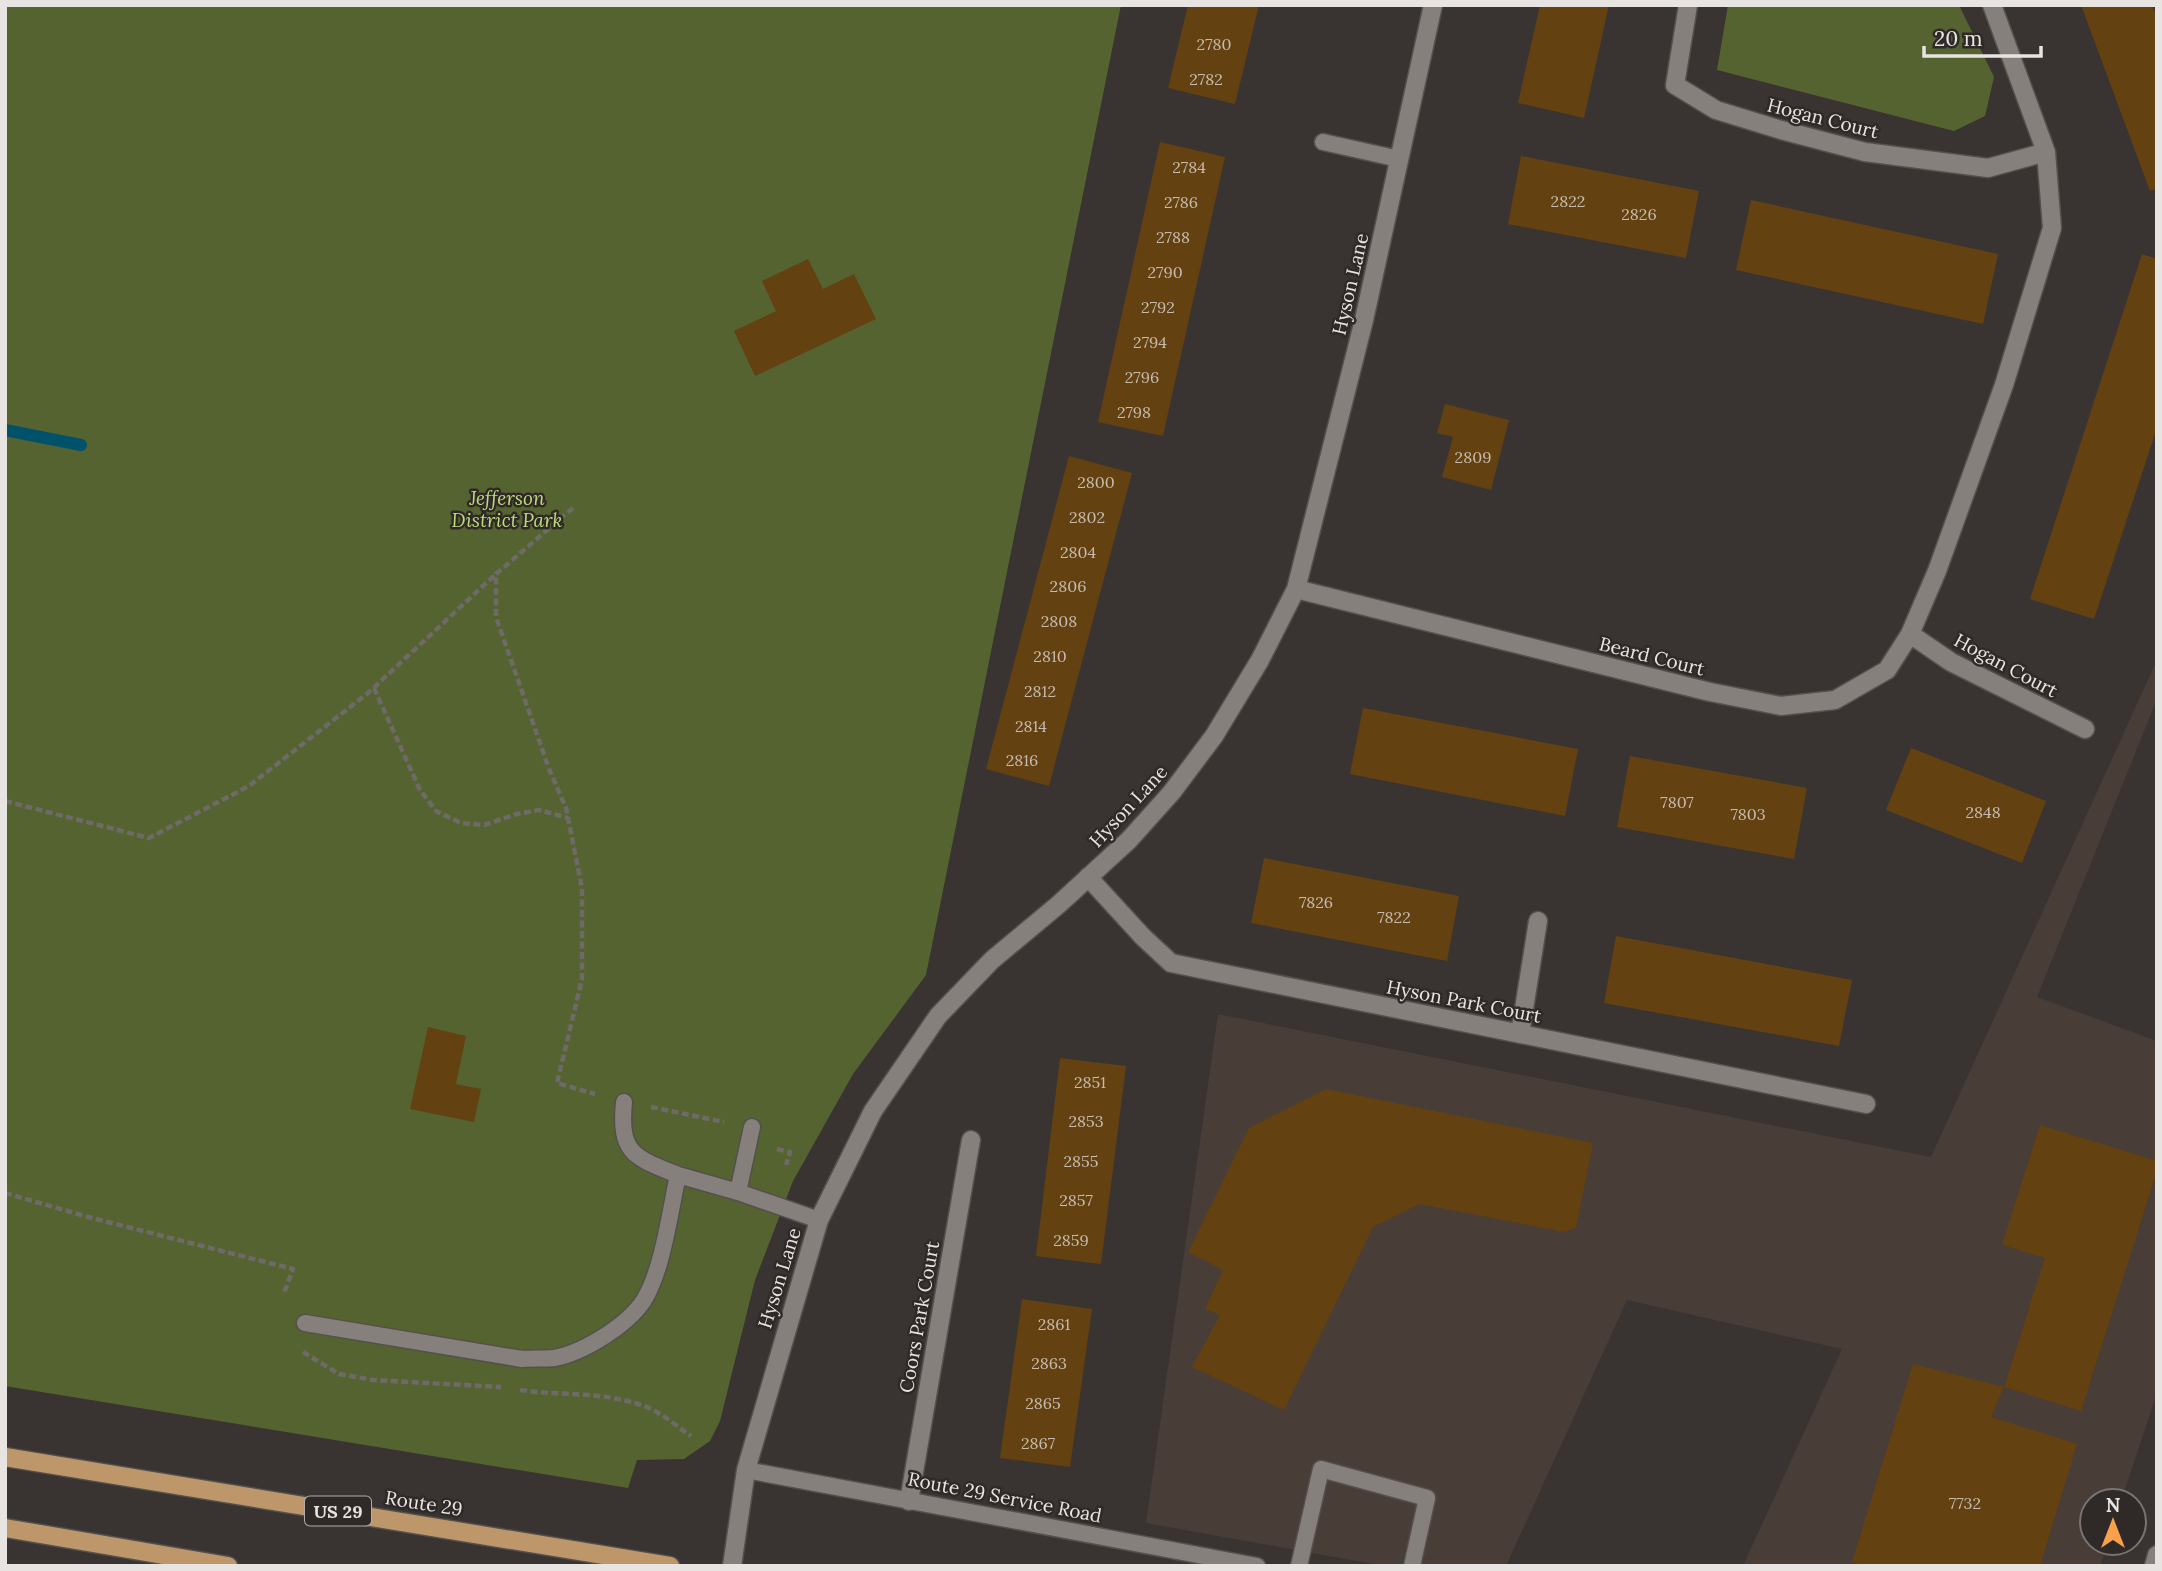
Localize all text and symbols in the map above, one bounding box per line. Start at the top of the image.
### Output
scale bar [1924,14,2041,58]
text: 20 m [1934,25,1983,52]
house number: 2780 [1197,34,1232,54]
house number: 2782 [1189,69,1223,89]
street label: Hogan Court [1765,93,1882,144]
house number: 2784 [1172,157,1206,177]
house number: 2822 [1551,191,1585,211]
house number: 2786 [1164,192,1198,212]
house number: 2826 [1621,204,1657,224]
house number: 2788 [1156,227,1190,247]
street label: Hyson Lane [1327,231,1373,337]
house number: 2790 [1147,262,1183,282]
house number: 2792 [1141,297,1175,317]
house number: 2794 [1133,332,1167,352]
house number: 2796 [1125,367,1159,387]
house number: 2798 [1117,402,1151,422]
house number: 2809 [1455,447,1491,467]
house number: 2800 [1077,472,1115,492]
park label: Jefferson District Park [452,486,562,532]
house number: 2802 [1069,507,1105,527]
house number: 2804 [1060,542,1096,562]
house number: 2806 [1050,576,1086,596]
house number: 2808 [1041,611,1077,631]
street label: Hogan Court [1950,628,2062,703]
street label: Beard Court [1597,631,1708,681]
house number: 2810 [1033,646,1067,666]
house number: 2812 [1024,681,1056,701]
house number: 2814 [1015,716,1047,736]
house number: 2816 [1006,750,1038,770]
street label: Hyson Lane [1084,760,1172,852]
house number: 7807 [1660,792,1694,812]
house number: 2848 [1965,802,2001,822]
house number: 7803 [1730,804,1766,824]
house number: 7826 [1299,892,1333,912]
house number: 7822 [1377,907,1411,927]
street label: Hyson Park Court [1385,974,1544,1028]
house number: 2851 [1074,1072,1106,1092]
house number: 2853 [1068,1111,1104,1131]
house number: 2855 [1063,1151,1099,1171]
house number: 2857 [1059,1190,1093,1210]
street label: Hyson Lane [752,1225,806,1331]
house number: 2859 [1053,1230,1089,1250]
street label: Coors Park Court [894,1239,944,1395]
house number: 2861 [1038,1314,1071,1334]
house number: 2863 [1031,1353,1067,1373]
house number: 2865 [1025,1393,1061,1413]
house number: 2867 [1021,1433,1056,1453]
street label: Route 29 Service Road [906,1466,1104,1528]
street label: Route 29 [384,1485,464,1521]
north arrow [2078,1487,2148,1557]
house number: 7732 [1949,1493,1981,1513]
text: N [2106,1493,2121,1517]
road number: US 29 [305,1496,371,1526]

